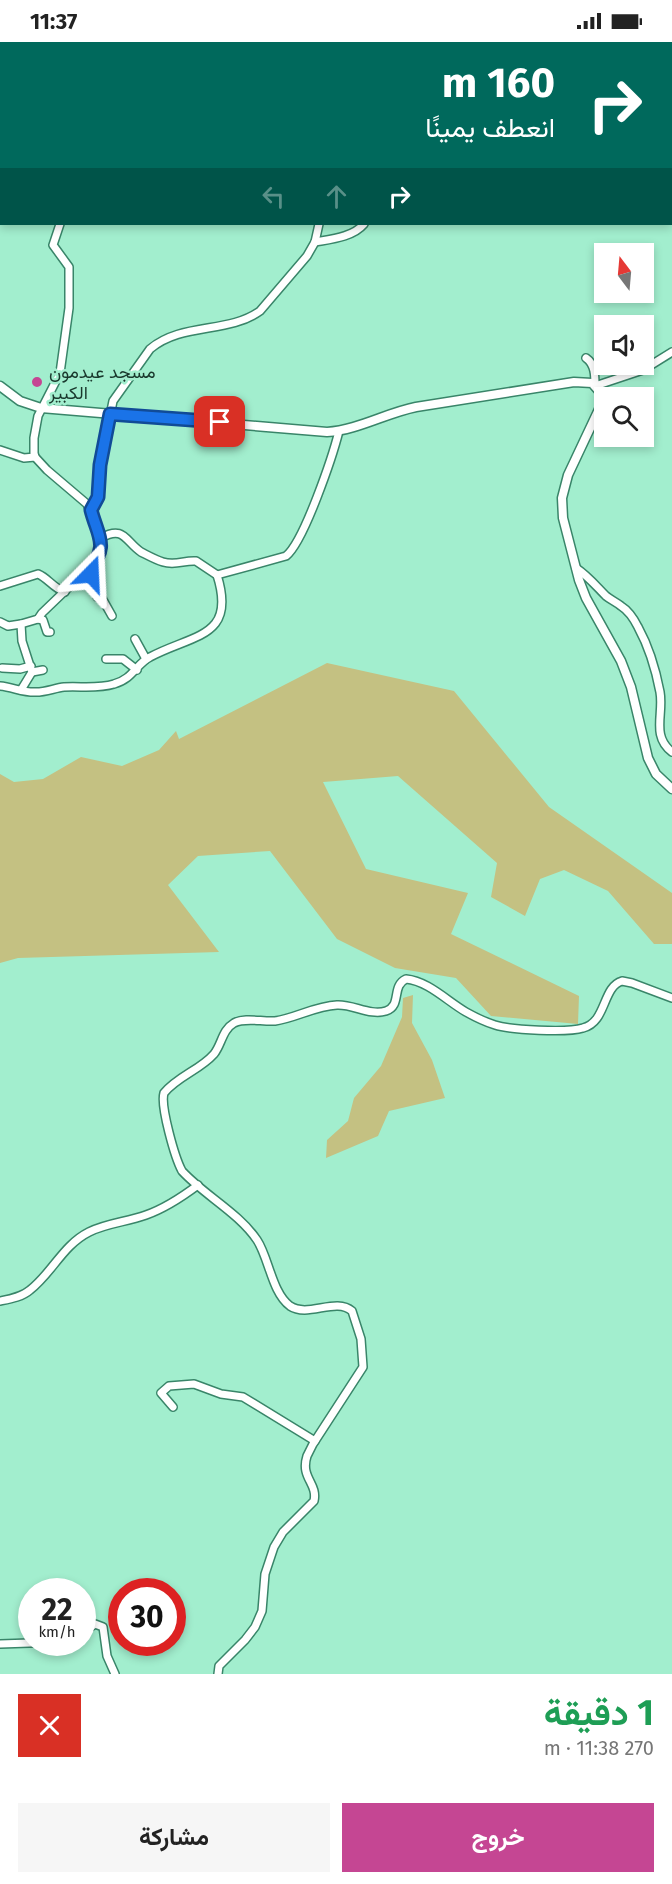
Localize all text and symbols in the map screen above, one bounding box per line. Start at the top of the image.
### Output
text: 11:37 [30,8,77,35]
text: 160 m [442,58,555,108]
icon: right [576,66,654,144]
text: انعطف يمينًا [425,112,555,144]
icon: left [257,180,290,213]
icon: ahead [320,180,353,213]
icon: right [383,180,416,213]
north arrow [594,243,654,303]
map controls [594,243,654,447]
button: sound [594,315,654,375]
place label: مسجد عيدمون الكبير [48,361,156,404]
marker: مسجد عيدمون الكبير [30,375,44,389]
button: search [594,387,654,447]
pin [194,396,245,447]
icon: arrive [203,405,236,438]
position arrow [59,542,123,606]
speed limit sign: 30 [108,1578,186,1656]
text: 22 [41,1592,73,1628]
text: km/h [38,1623,76,1641]
text: 1 دقيقة [544,1691,654,1735]
button: close [18,1694,81,1757]
text: 270 m · 11:38 [544,1736,654,1760]
button: مشاركة [18,1803,330,1872]
button: خروج [342,1803,654,1872]

